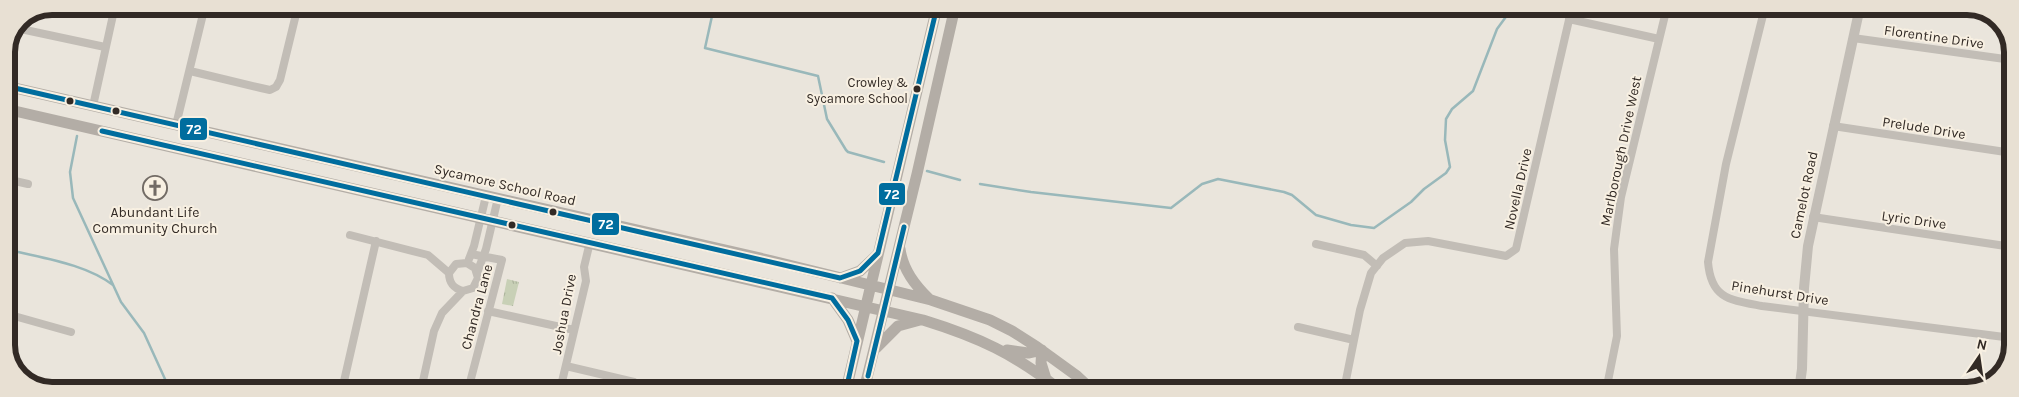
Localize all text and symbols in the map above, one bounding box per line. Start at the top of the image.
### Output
street label: Florentine Drive [1883,22,1985,52]
street label: Marlborough Drive West [1597,74,1645,228]
place label: Crowley & Sycamore School [806,75,908,106]
marker: Crowley & Sycamore School [912,84,922,94]
unlabelled marker [65,96,75,106]
unlabelled marker [111,106,121,116]
street label: Prelude Drive [1881,113,1967,143]
line badge: 72 [179,117,208,141]
text: 72 [186,121,202,138]
street label: Novella Drive [1500,147,1536,231]
street label: Camelot Road [1786,150,1822,240]
street label: Sycamore School Road [432,160,578,210]
church icon: Abundant Life Community Church [142,175,168,201]
line badge: 72 [878,182,906,206]
text: 72 [884,186,900,203]
place label: Abundant Life Community Church [93,204,217,237]
unlabelled marker [548,207,558,217]
street label: Lyric Drive [1881,207,1947,233]
line badge: 72 [591,212,620,236]
text: 72 [598,216,614,233]
unlabelled marker [507,220,517,230]
street label: Chandra Lane [457,263,497,351]
street label: Joshua Drive [548,272,580,356]
street label: Pinehurst Drive [1730,277,1830,309]
north arrow [1954,332,2004,382]
text: N [1975,335,1989,354]

